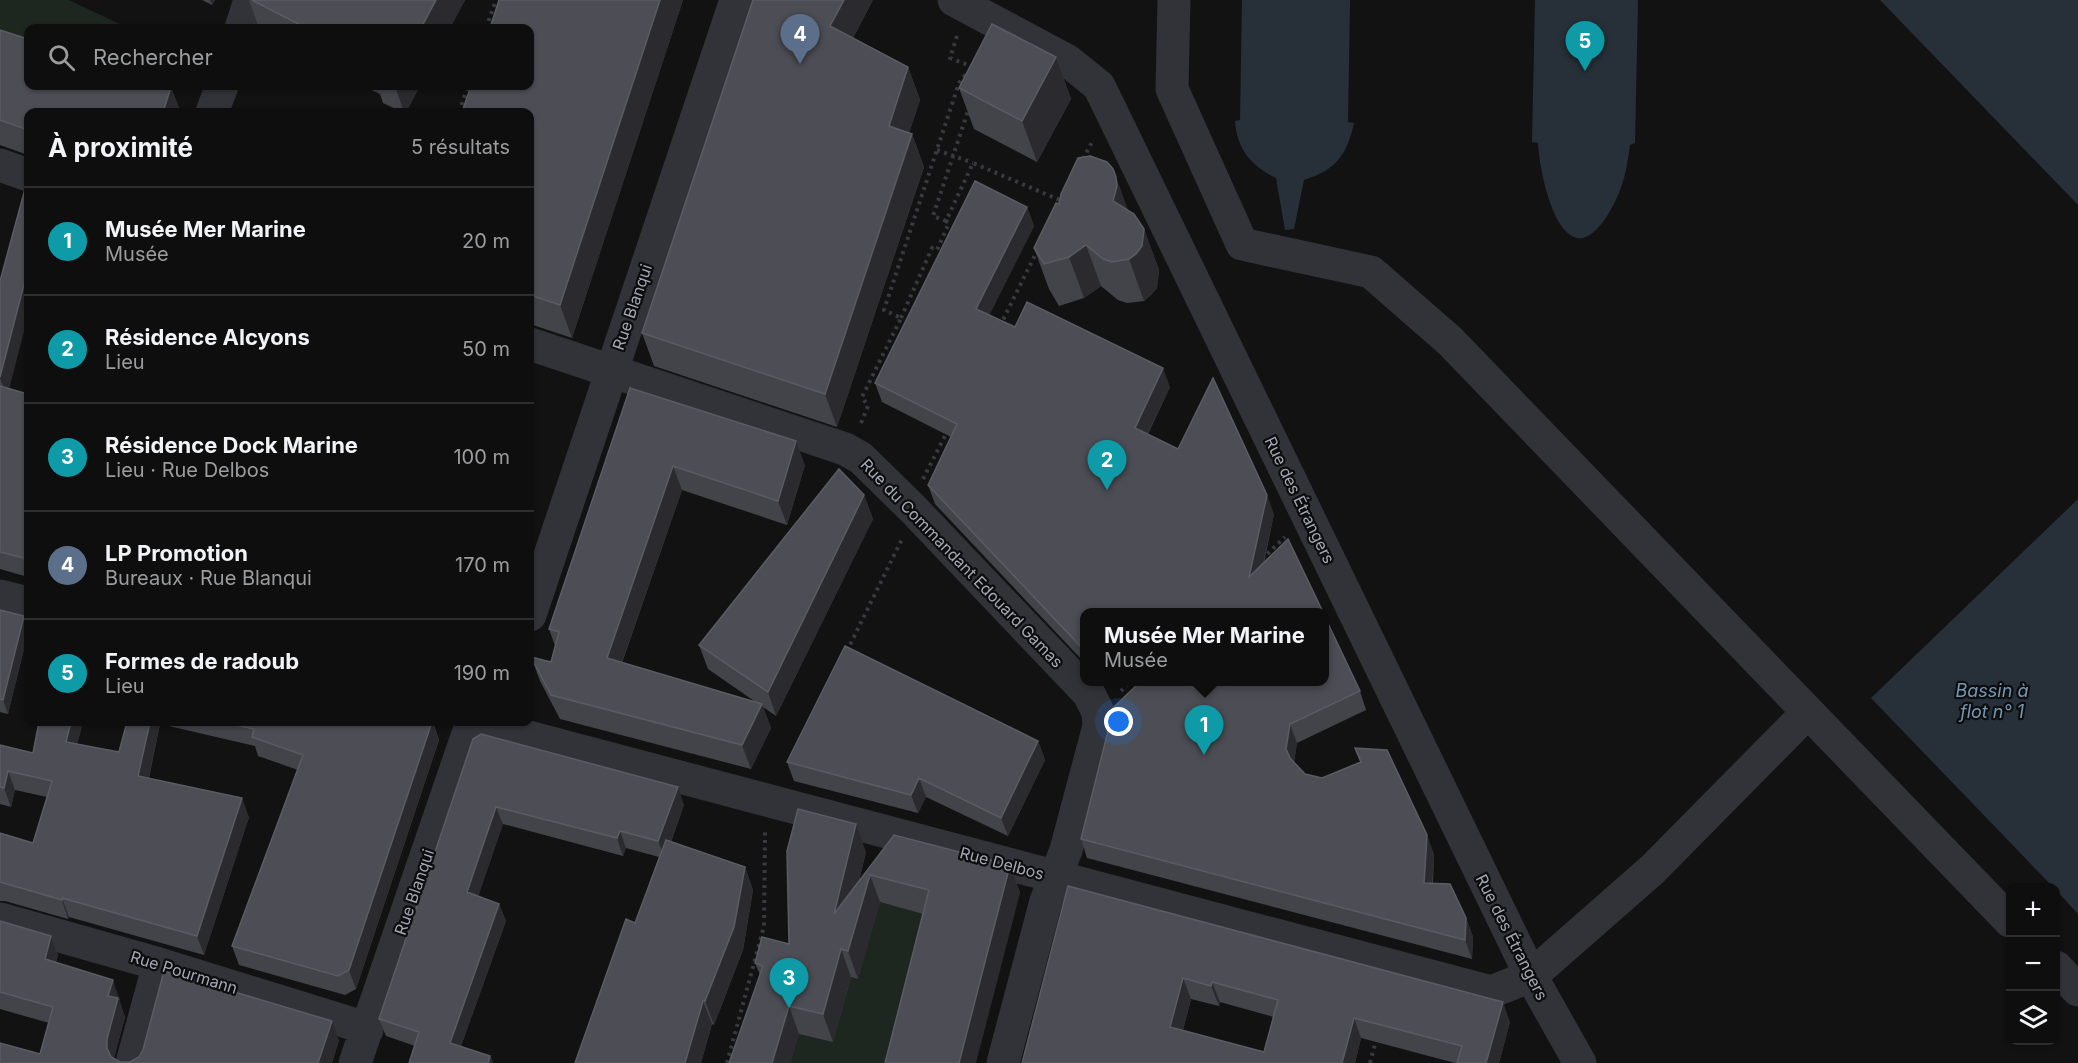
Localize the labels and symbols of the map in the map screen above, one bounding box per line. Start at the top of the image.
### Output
pin: 4 [780,14,820,64]
pin: 5 [1566,22,1604,71]
street label: Rue Blanqui [608,261,656,353]
street label: Rue des Étrangers [1261,433,1339,567]
pin: 2 [1088,440,1126,490]
street label: Rue du Commandant Edouard Gamas [857,454,1067,672]
water label: Bassin à flot n° 1 [1956,680,2028,722]
pin: 1 [1184,706,1224,755]
your location [1104,707,1133,736]
street label: Rue Delbos [958,842,1046,884]
street label: Rue Blanqui [390,846,438,938]
street label: Rue des Étrangers [1472,871,1552,1003]
street label: Rue Pourmann [128,946,240,998]
pin: 3 [770,958,808,1008]

